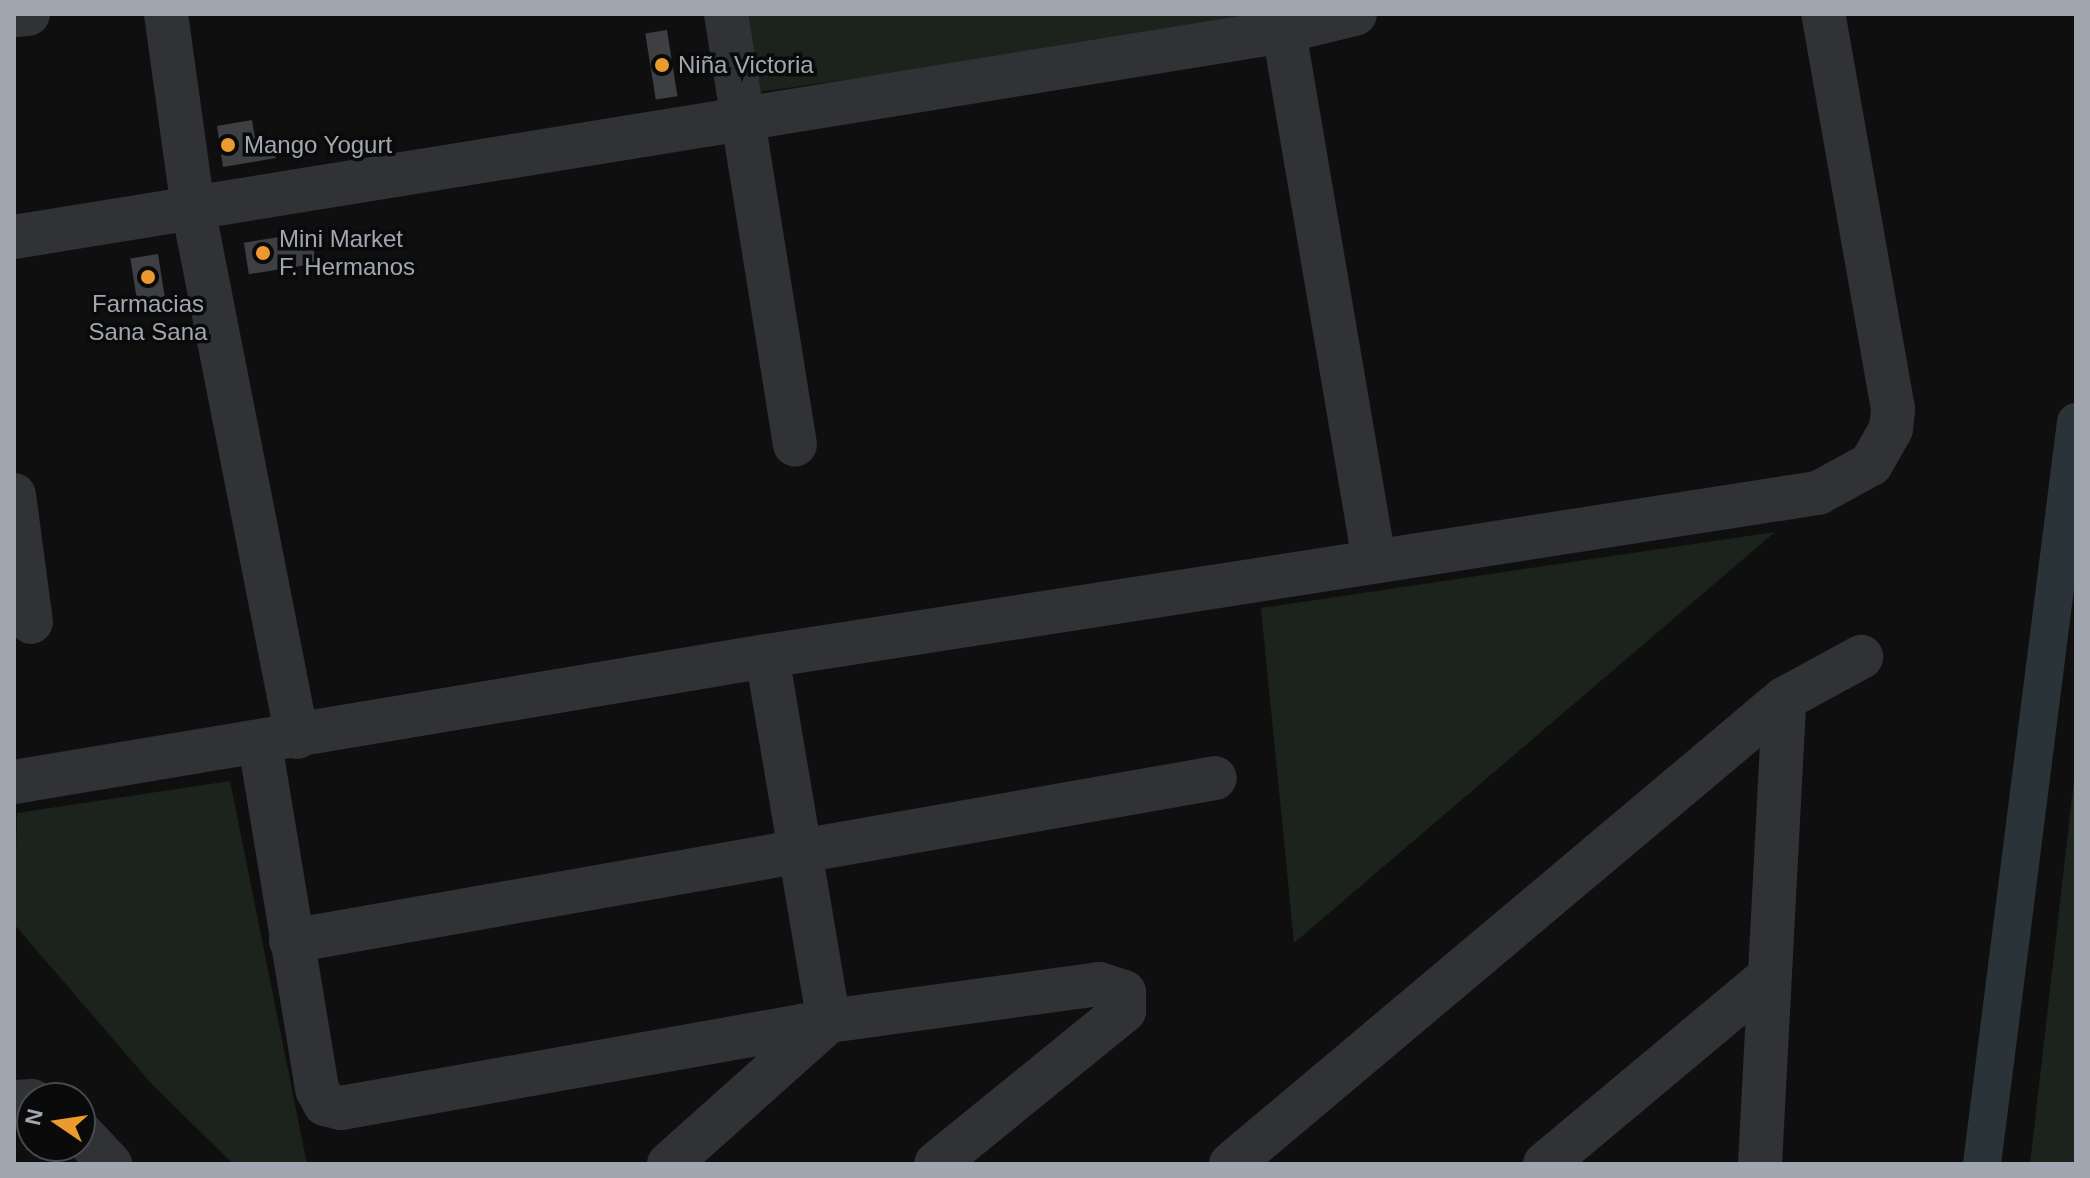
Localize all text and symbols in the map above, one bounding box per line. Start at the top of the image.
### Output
place label: Niña Victoria [678,51,814,79]
marker: Niña Victoria [653,56,671,74]
place label: Mango Yogurt [244,131,393,159]
marker: Mango Yogurt [219,136,237,154]
place label: Mini Market F. Hermanos [279,225,415,281]
marker: Mini Market F. Hermanos [254,244,272,262]
marker: Farmacias Sana Sana [139,268,157,286]
place label: Farmacias Sana Sana [89,290,207,346]
north arrow [16,1082,96,1162]
text: N [20,1106,48,1127]

